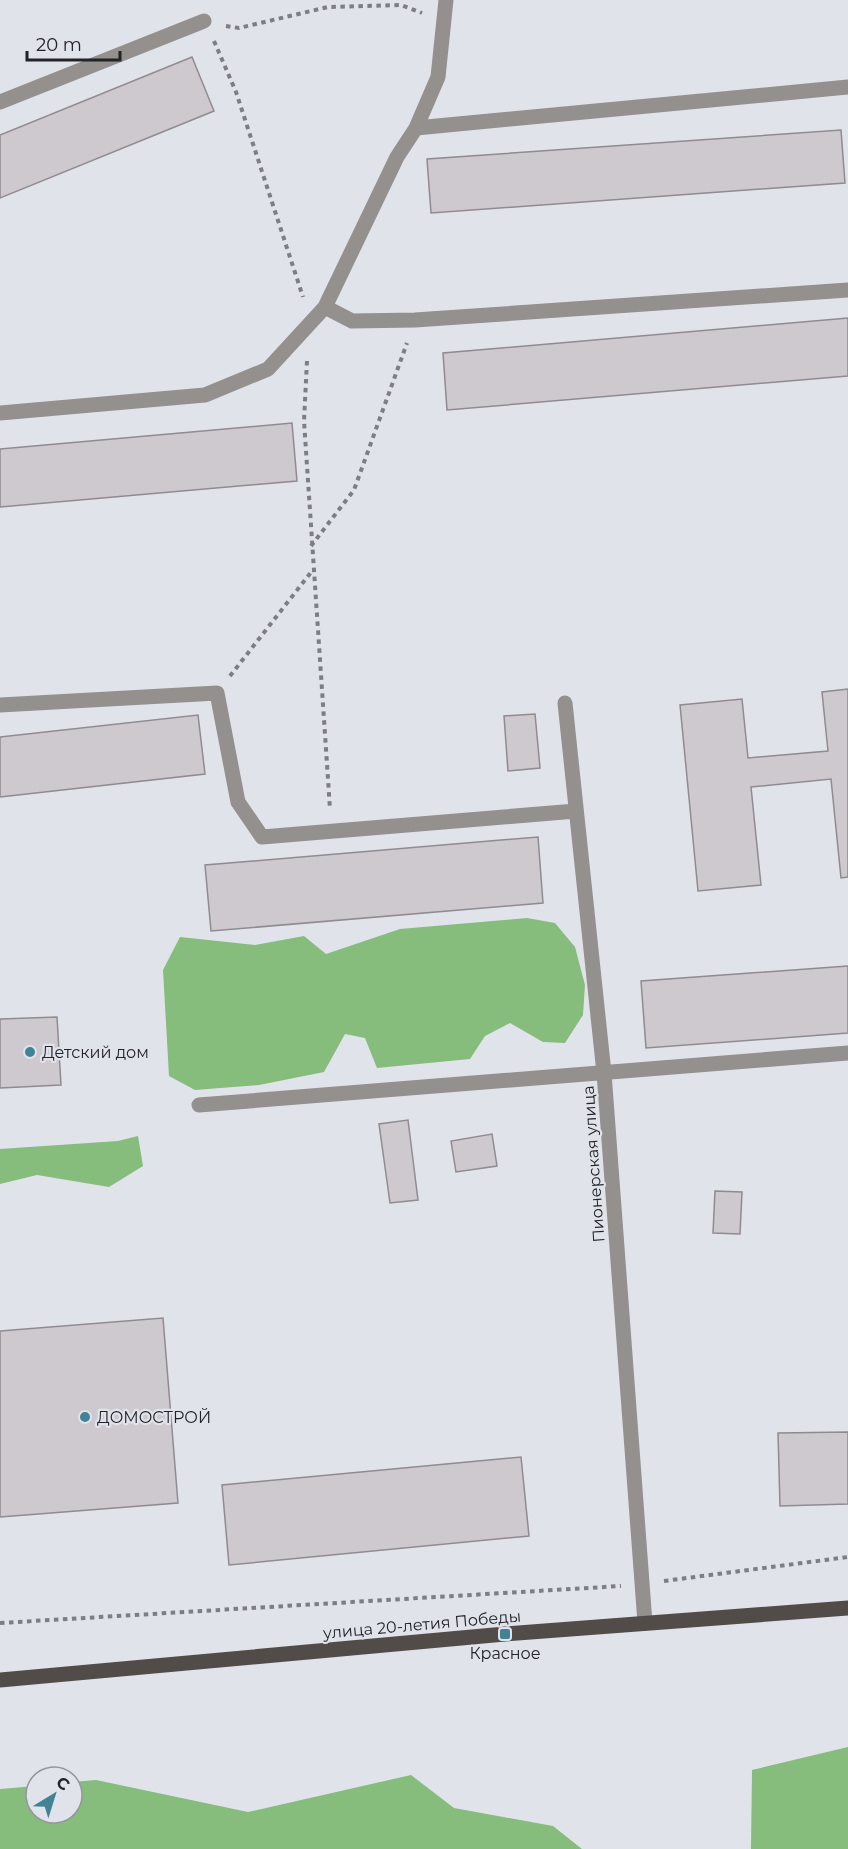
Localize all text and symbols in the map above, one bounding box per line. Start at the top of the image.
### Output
scale bar [27,24,120,62]
text: 20 m [36,34,82,56]
place label: Детский дом [42,1043,149,1062]
marker: Детский дом [23,1045,37,1059]
street label: Пионерская улица [579,1085,608,1243]
place label: ДОМОСТРОЙ [97,1408,211,1427]
marker: ДОМОСТРОЙ [78,1410,92,1424]
street label: улица 20-летия Победы [321,1606,522,1643]
marker: Красное [498,1627,512,1641]
place label: Красное [469,1644,541,1663]
north arrow [24,1765,84,1825]
text: С [52,1773,74,1795]

